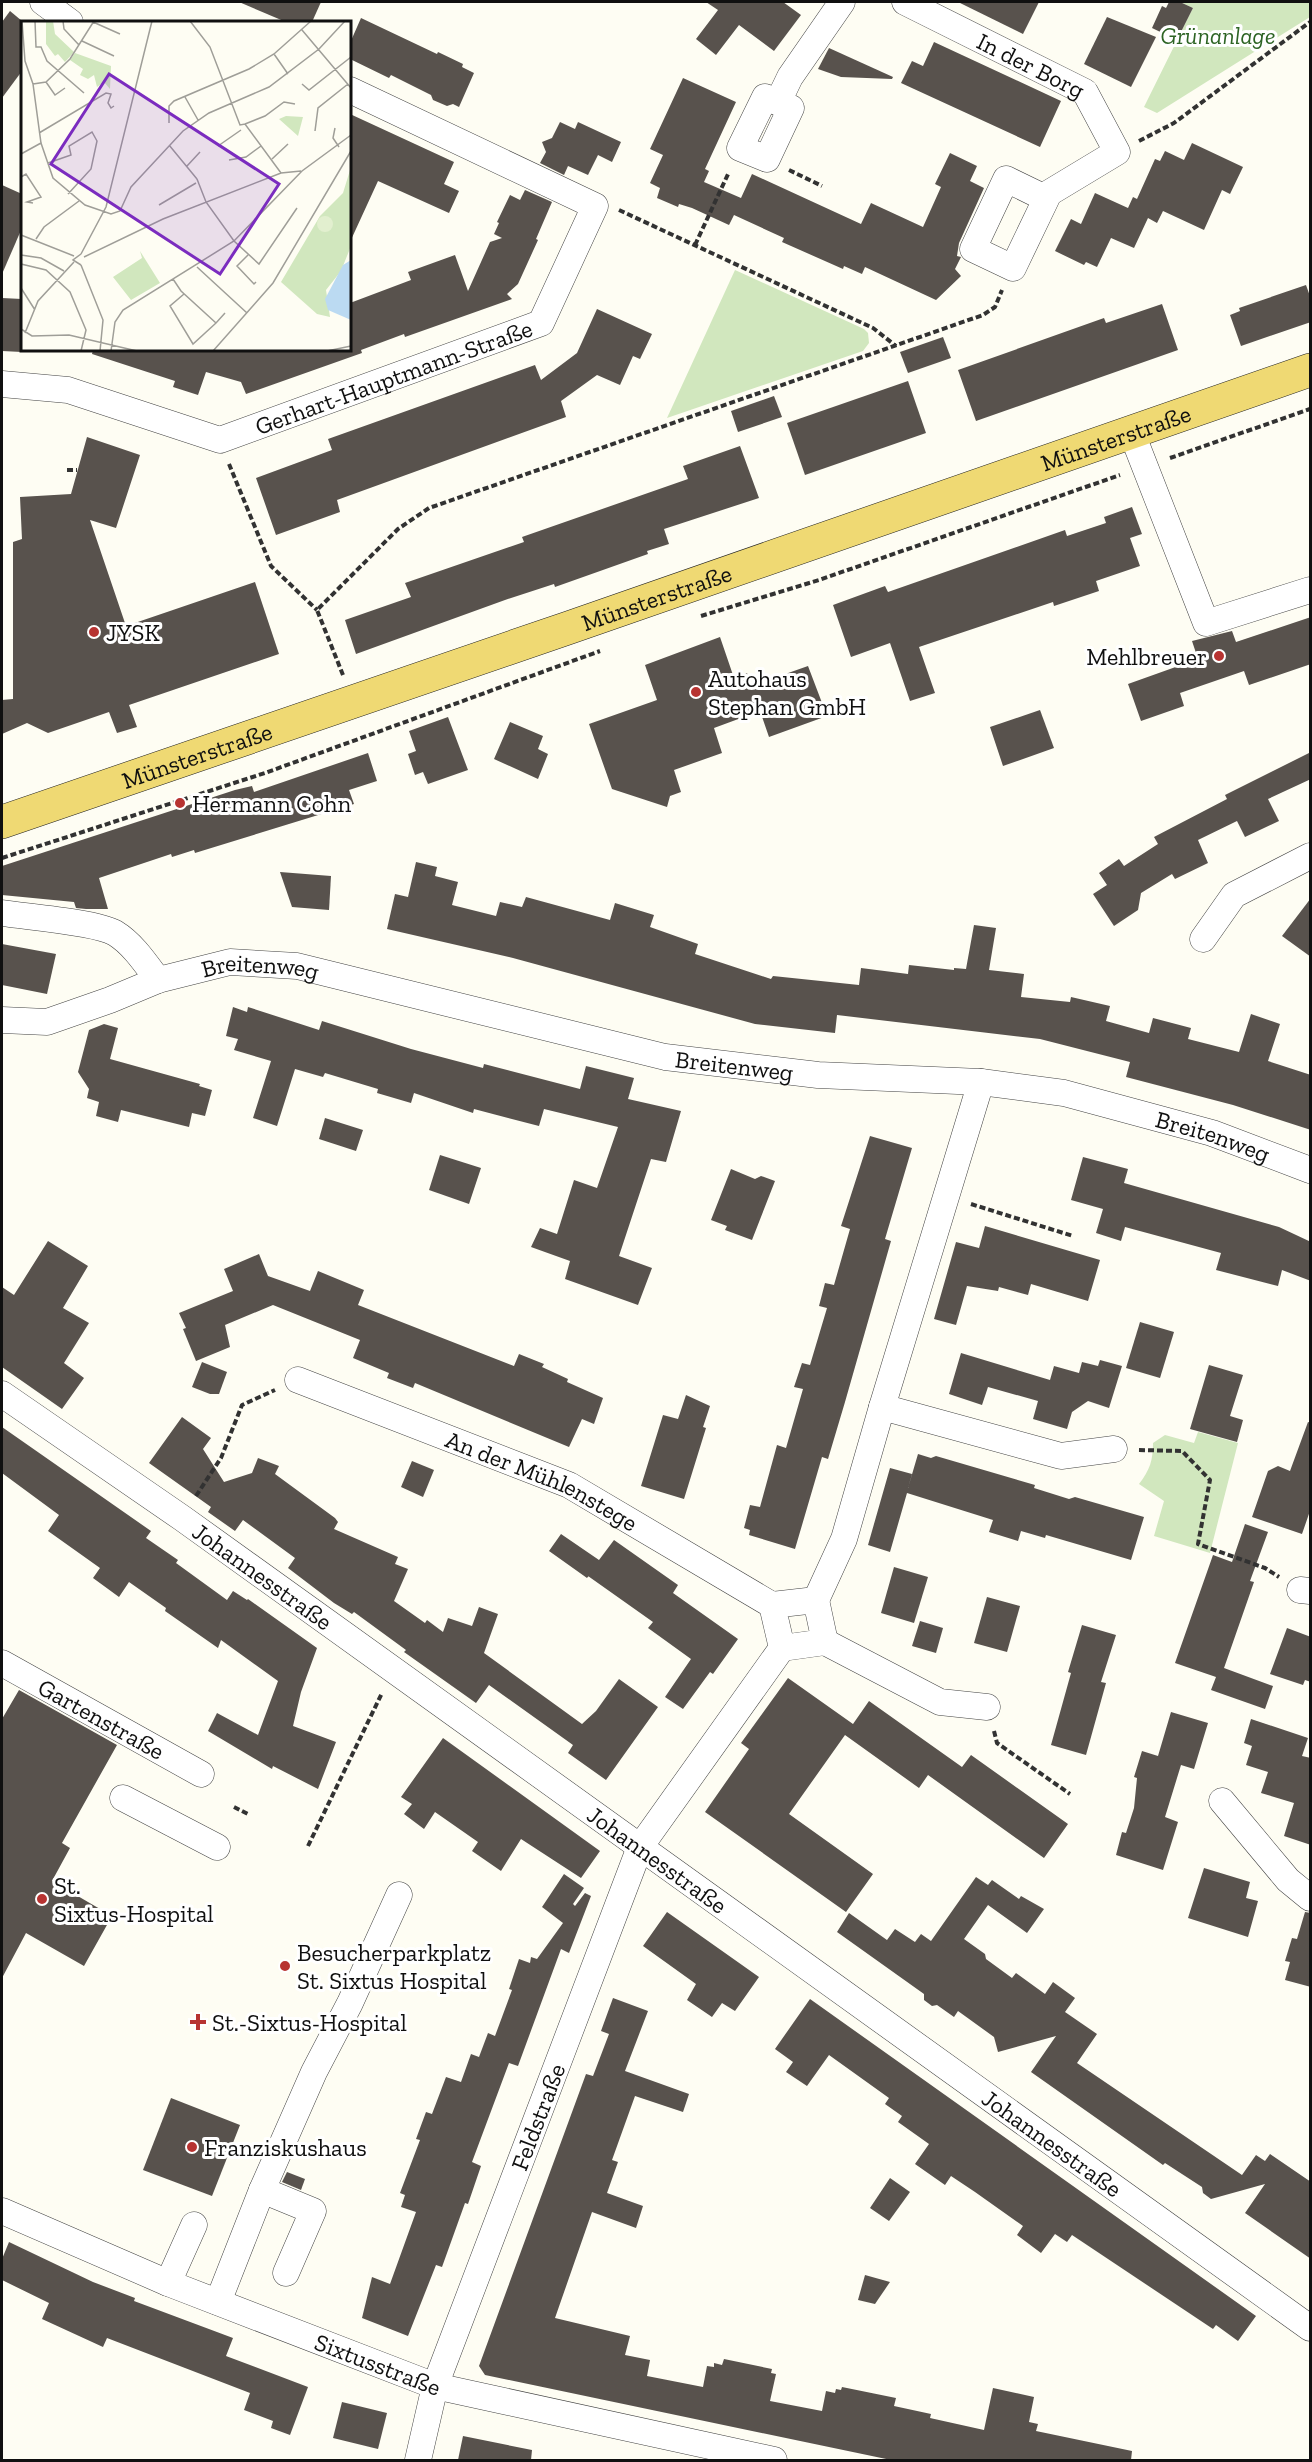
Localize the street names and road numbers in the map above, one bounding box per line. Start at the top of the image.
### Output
street label: In der Borg [972,26,1090,104]
street label: Gerhart-Hauptmann-Straße [251,313,536,441]
street label: Münsterstraße [1037,398,1194,477]
street label: Münsterstraße [578,558,735,637]
street label: Münsterstraße [118,716,276,794]
street label: Breitenweg [198,947,322,985]
street label: Breitenweg [674,1044,795,1086]
street label: Breitenweg [1152,1104,1274,1168]
street label: An der Mühlenstege [442,1424,643,1537]
street label: Johannesstraße [187,1516,338,1636]
street label: Gartenstraße [33,1672,170,1765]
street label: Johannesstraße [582,1800,733,1919]
street label: Feldstraße [504,2059,571,2174]
street label: Johannesstraße [977,2083,1128,2203]
street label: Sixtusstraße [311,2327,445,2401]

